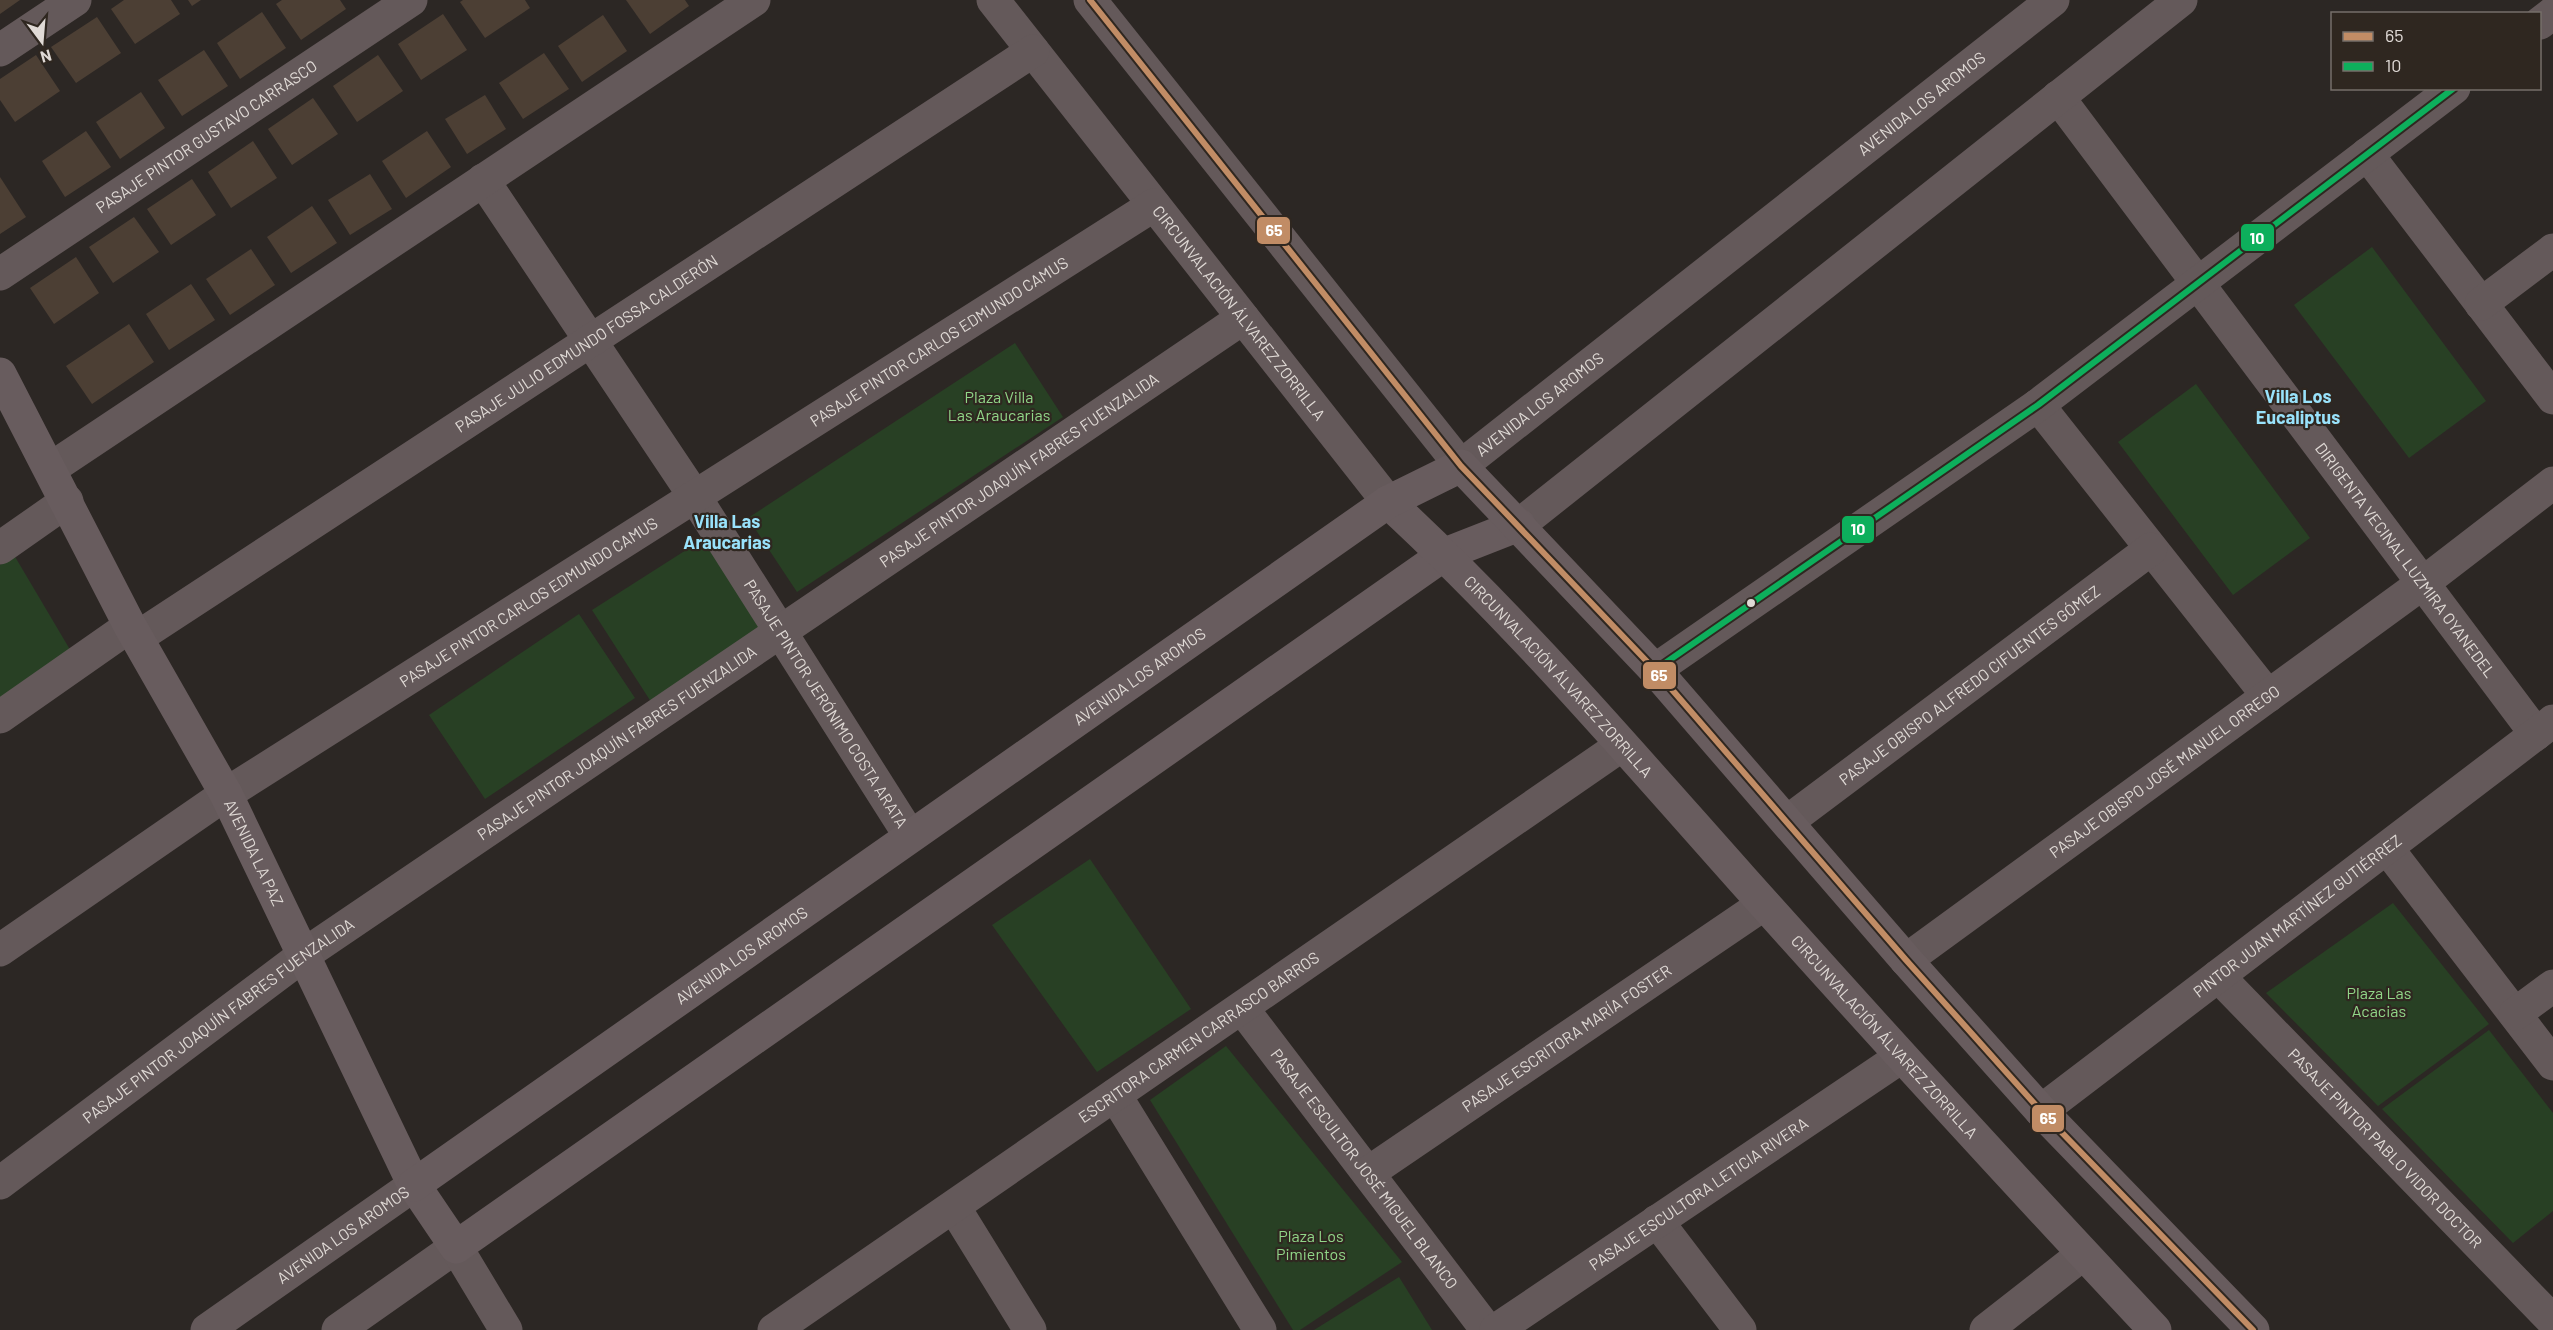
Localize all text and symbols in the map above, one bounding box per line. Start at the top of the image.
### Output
north arrow [12,12,72,72]
legend [2331,12,2541,90]
text: 65 [2385,24,2404,46]
text: N [39,46,54,67]
street label: AVENIDA LOS AROMOS [1854,47,1989,159]
text: 10 [2385,54,2401,76]
street label: PASAJE PINTOR GUSTAVO CARRASCO [92,55,320,217]
street label: CIRCUNVALACIÓN ÁLVAREZ ZORRILLA [1149,201,1330,424]
line badge: 65 [1256,216,1291,245]
text: 65 [1265,220,1283,239]
line badge: 10 [2240,223,2275,252]
text: 10 [2250,228,2264,247]
street label: PASAJE JULIO EDMUNDO FOSSA CALDERÓN [451,250,721,436]
street label: PASAJE PINTOR CARLOS EDMUNDO CAMUS [806,252,1071,430]
street label: AVENIDA LOS AROMOS [1472,348,1607,460]
street label: PASAJE PINTOR JOAQUÍN FABRES FUENZALIDA [876,368,1162,571]
district label: Villa Los Eucaliptus [2256,385,2340,428]
park label: Plaza Villa Las Araucarias [948,387,1050,424]
street label: DIRIGENTA VECINAL LUZMIRA OYANEDEL [2312,439,2500,681]
district label: Villa Las Araucarias [683,510,771,553]
street label: PASAJE PINTOR CARLOS EDMUNDO CAMUS [396,513,661,690]
line badge: 10 [1841,515,1875,544]
text: 10 [1851,519,1865,538]
street label: CIRCUNVALACIÓN ÁLVAREZ ZORRILLA [1461,571,1657,781]
street label: PASAJE PINTOR JERÓNIMO COSTA ARATA [741,576,912,831]
street label: PASAJE OBISPO ALFREDO CIFUENTES GÓMEZ [1835,581,2103,789]
unlabelled marker [1745,597,1757,609]
street label: AVENIDA LOS AROMOS [1069,623,1209,729]
street label: PASAJE PINTOR JOAQUÍN FABRES FUENZALIDA [473,641,760,844]
line badge: 65 [1642,661,1677,690]
text: 65 [1650,665,1668,684]
street label: PASAJE OBISPO JOSÉ MANUEL ORREGO [2045,681,2283,861]
street label: AVENIDA LA PAZ [221,796,288,909]
street label: PINTOR JUAN MARTÍNEZ GUTIÉRREZ [2189,830,2405,1001]
street label: AVENIDA LOS AROMOS [671,902,811,1008]
street label: PASAJE PINTOR JOAQUÍN FABRES FUENZALIDA [78,914,357,1127]
street label: CIRCUNVALACIÓN ÁLVAREZ ZORRILLA [1788,931,1982,1142]
street label: ESCRITORA CARMEN CARRASCO BARROS [1075,947,1322,1126]
street label: PASAJE ESCRITORA MARÍA FOSTER [1458,960,1675,1115]
park label: Plaza Las Acacias [2347,983,2411,1020]
street label: PASAJE PINTOR PABLO VIDOR DOCTOR [2285,1044,2487,1252]
street label: PASAJE ESCULTOR JOSÉ MIGUEL BLANCO [1267,1045,1462,1292]
line badge: 65 [2031,1104,2065,1133]
text: 65 [2039,1108,2057,1127]
street label: PASAJE ESCULTORA LETICIA RIVERA [1585,1113,1811,1274]
street label: AVENIDA LOS AROMOS [273,1182,412,1287]
park label: Plaza Los Pimientos [1276,1226,1346,1263]

